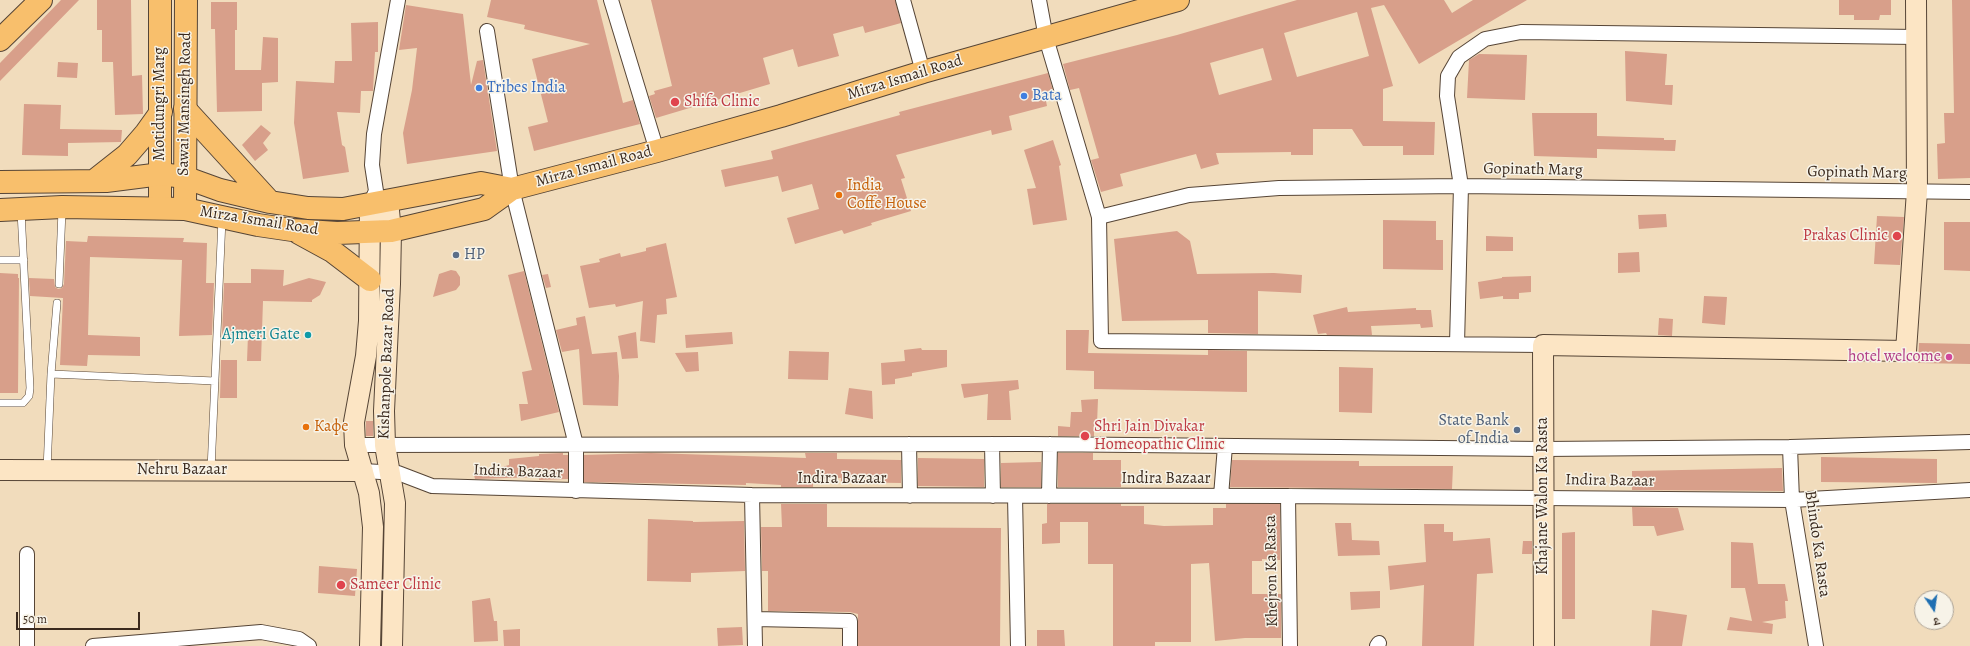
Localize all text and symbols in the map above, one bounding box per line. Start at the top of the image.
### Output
street label: Sawai Mansingh Road [174,32,196,176]
street label: Motidungri Marg [150,47,170,161]
street label: Mirza Ismail Road [845,51,965,105]
place label: Tribes India [487,78,566,98]
marker: Tribes India [474,83,484,93]
place label: Bata [1032,86,1062,106]
marker: Bata [1019,91,1029,101]
place label: Shifa Clinic [684,92,760,112]
marker: Shifa Clinic [669,96,681,108]
street label: Mirza Ismail Road [534,142,654,192]
street label: Gopinath Marg [1483,160,1583,180]
street label: Gopinath Marg [1807,163,1907,183]
place label: India Coffe House [847,176,927,214]
marker: India Coffe House [834,190,844,200]
street label: Mirza Ismail Road [198,202,320,240]
place label: Prakas Clinic [1803,226,1888,246]
marker: Prakas Clinic [1891,230,1903,242]
place label: HP [464,245,485,265]
marker: HP [451,250,461,260]
street label: Kishanpole Bazar Road [375,288,399,440]
place label: Ajmeri Gate [222,325,300,345]
marker: Ajmeri Gate [303,330,313,340]
place label: hotel welcome [1848,347,1941,367]
marker: hotel welcome [1944,352,1954,362]
place label: State Bank of India [1438,411,1509,449]
place label: Кафе [314,417,348,437]
place label: Shri Jain Divakar Homeopathic Clinic [1094,417,1225,455]
street label: Khajane Walon Ka Rasta [1533,417,1553,575]
marker: Кафе [301,422,311,432]
marker: State Bank of India [1512,425,1522,435]
marker: Shri Jain Divakar Homeopathic Clinic [1079,430,1091,442]
street label: Nehru Bazaar [137,460,227,480]
street label: Indira Bazaar [473,461,563,483]
street label: Indira Bazaar [797,469,887,489]
street label: Indira Bazaar [1121,469,1211,489]
street label: Indira Bazaar [1565,471,1655,491]
street label: Bhindo Ka Rasta [1800,489,1834,599]
street label: Khejron Ka Rasta [1261,515,1283,627]
place label: Sameer Clinic [350,575,441,595]
marker: Sameer Clinic [335,579,347,591]
north arrow [1914,590,1954,630]
scale bar [18,604,142,630]
text: 50 m [23,611,47,627]
text: उ [1932,613,1941,629]

